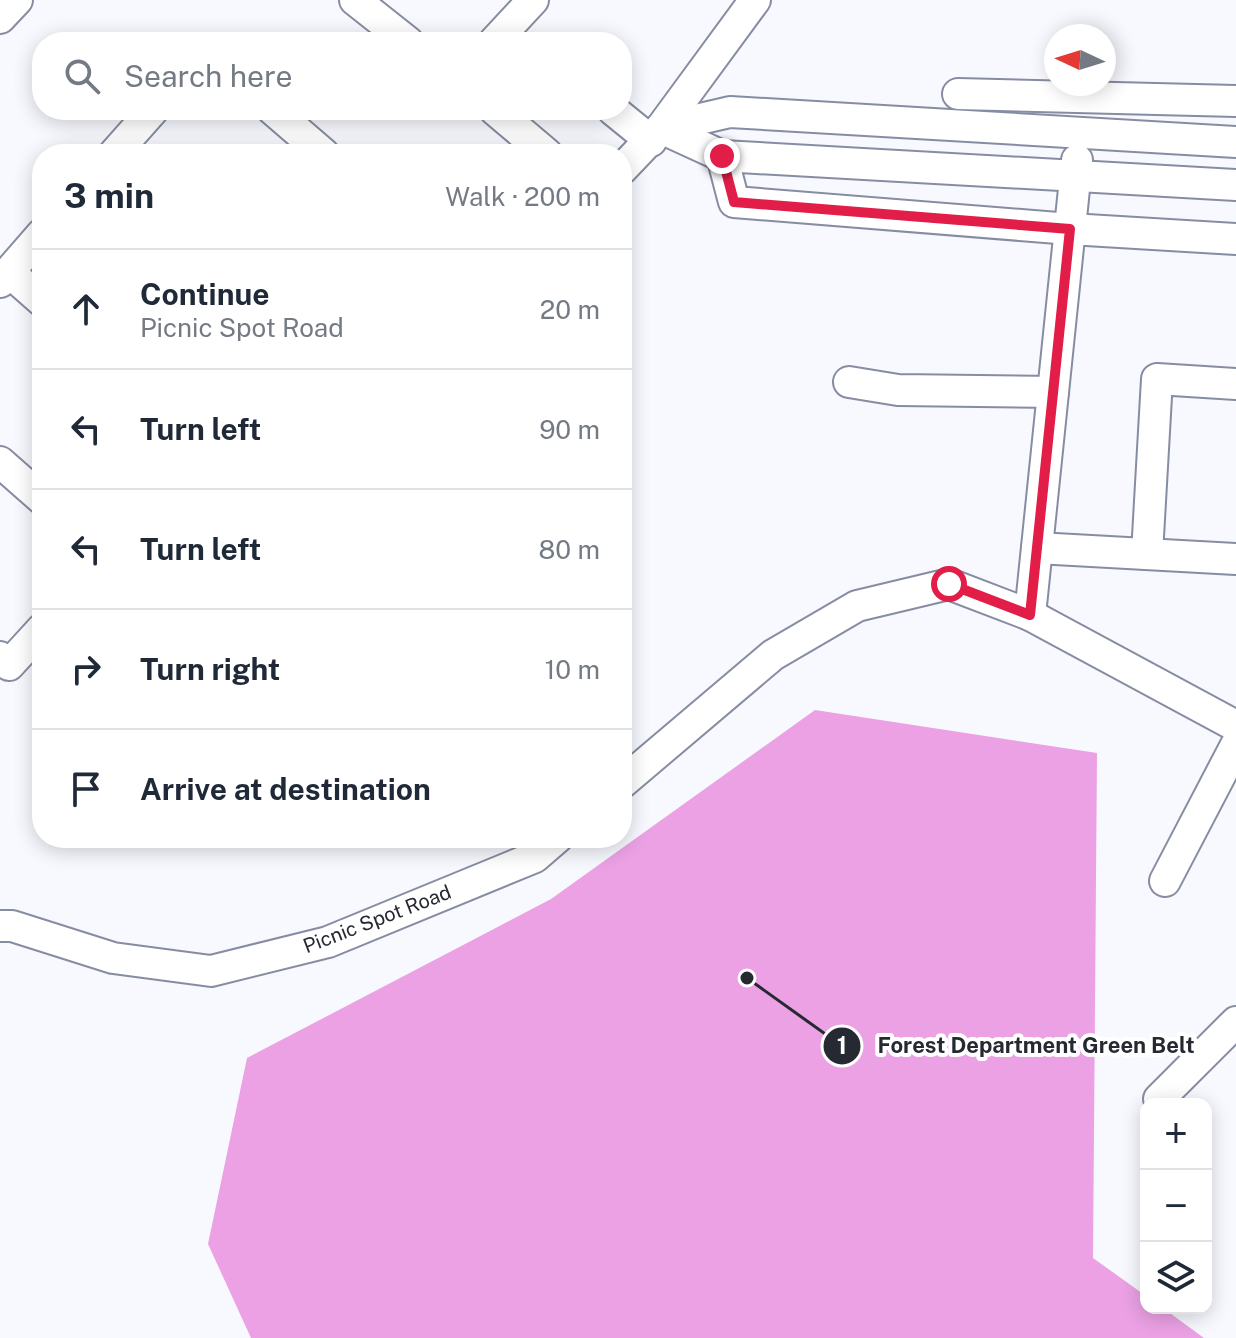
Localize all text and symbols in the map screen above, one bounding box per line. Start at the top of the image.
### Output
north arrow [1044,24,1116,96]
search box [32,32,632,120]
icon: search [60,54,104,98]
text: Search here [124,58,292,94]
route end [704,138,740,174]
text: 3 min [64,176,154,216]
text: Walk · 200 m [445,181,600,212]
text: Continue [140,276,270,312]
icon: ahead [64,287,108,331]
text: 20 m [540,294,600,325]
text: Picnic Spot Road [140,312,344,343]
icon: left [64,407,108,451]
text: Turn left [140,411,261,447]
text: 90 m [539,414,600,445]
icon: left [64,527,108,571]
text: Turn left [140,531,261,567]
text: 80 m [539,534,600,565]
route start [931,566,967,602]
icon: right [64,647,108,691]
text: Turn right [140,651,280,687]
text: 10 m [545,654,600,685]
icon: arrive [64,767,108,811]
text: Arrive at destination [140,771,431,807]
street label: Picnic Spot Road [300,880,454,958]
callout: Forest Department Green Belt [822,1023,1211,1069]
text: 1 [837,1031,847,1059]
text: Forest Department Green Belt [877,1032,1195,1058]
map controls [1140,1098,1212,1314]
button: + [1140,1098,1212,1170]
button: − [1140,1170,1212,1242]
button: layers [1140,1242,1212,1314]

